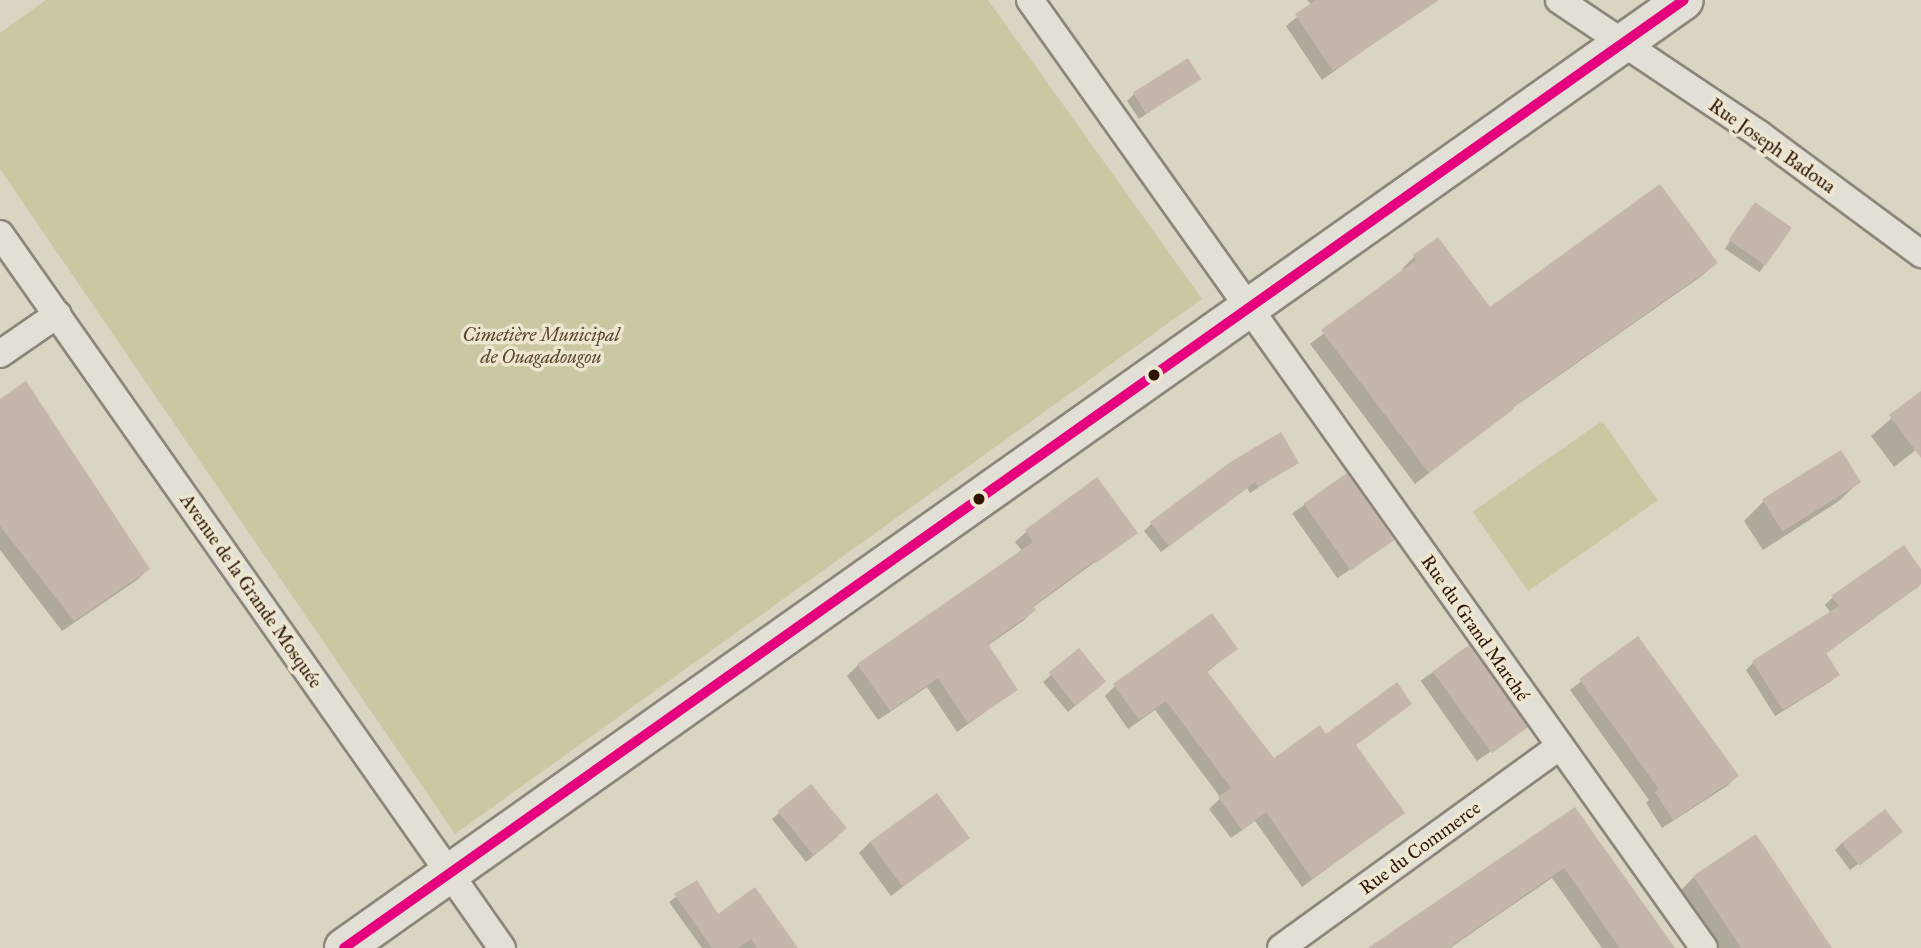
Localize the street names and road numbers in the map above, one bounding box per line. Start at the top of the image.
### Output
street label: Rue Joseph Badoua [1704,94,1840,198]
street label: Avenue de la Grande Mosquée [175,490,327,692]
street label: Rue du Grand Marché [1416,551,1534,705]
street label: Rue du Commerce [1355,796,1485,900]

